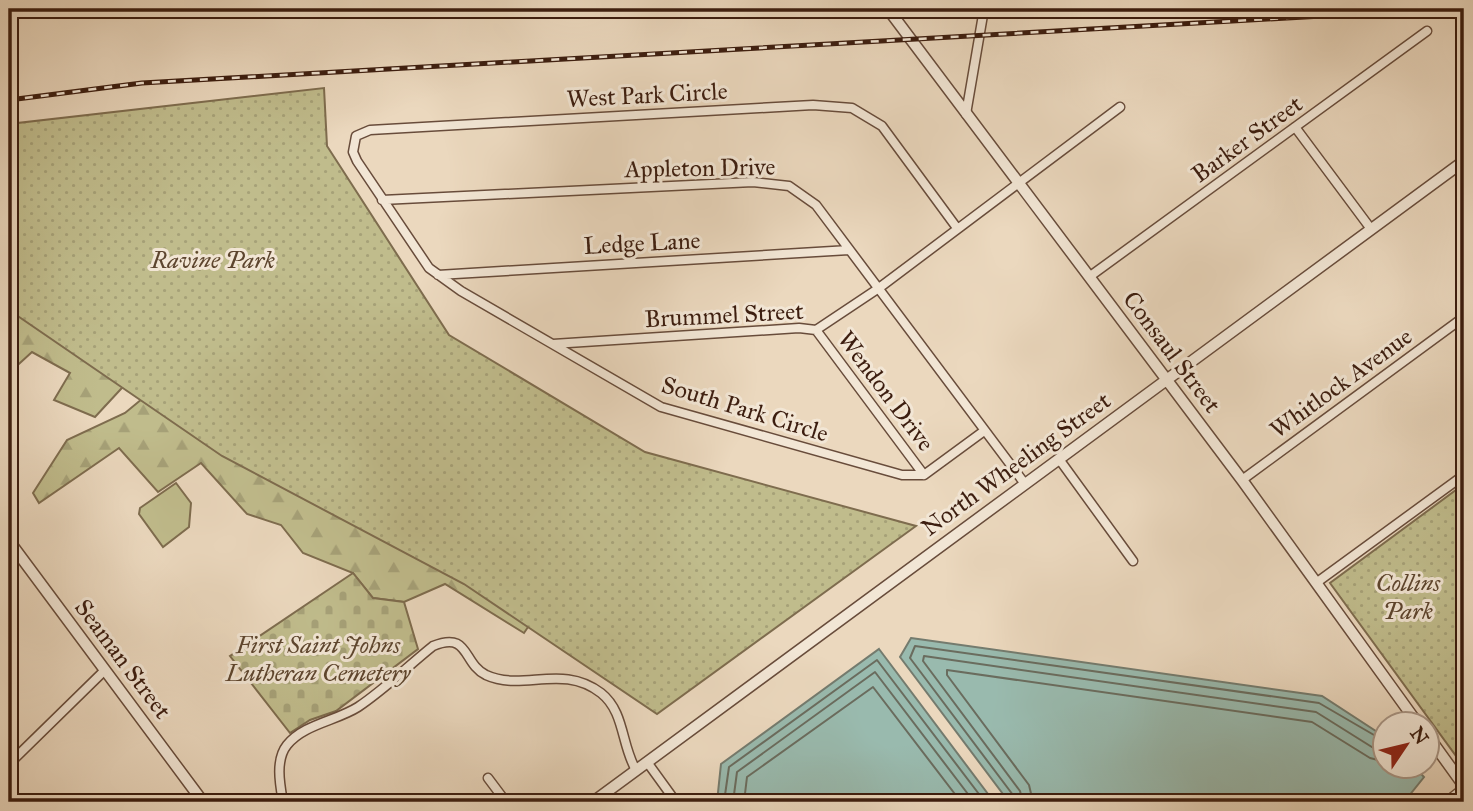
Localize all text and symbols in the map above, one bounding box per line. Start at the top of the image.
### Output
street label: West Park Circle [566,76,728,114]
street label: Barker Street [1186,88,1309,189]
street label: Appleton Drive [623,152,776,184]
street label: Ledge Lane [583,225,701,261]
park label: Ravine Park [150,245,275,275]
street label: Consaul Street [1117,285,1228,419]
street label: Brummel Street [644,296,805,334]
street label: Whitlock Avenue [1264,321,1418,445]
street label: Wendon Drive [831,325,941,457]
street label: South Park Circle [658,369,832,449]
street label: North Wheeling Street [916,385,1117,543]
park label: Collins Park [1376,568,1441,626]
street label: Seaman Street [68,593,178,725]
park label: First Saint Johns Lutheran Cemetery [225,630,411,688]
north arrow [1372,710,1442,780]
text: N [1405,722,1434,749]

